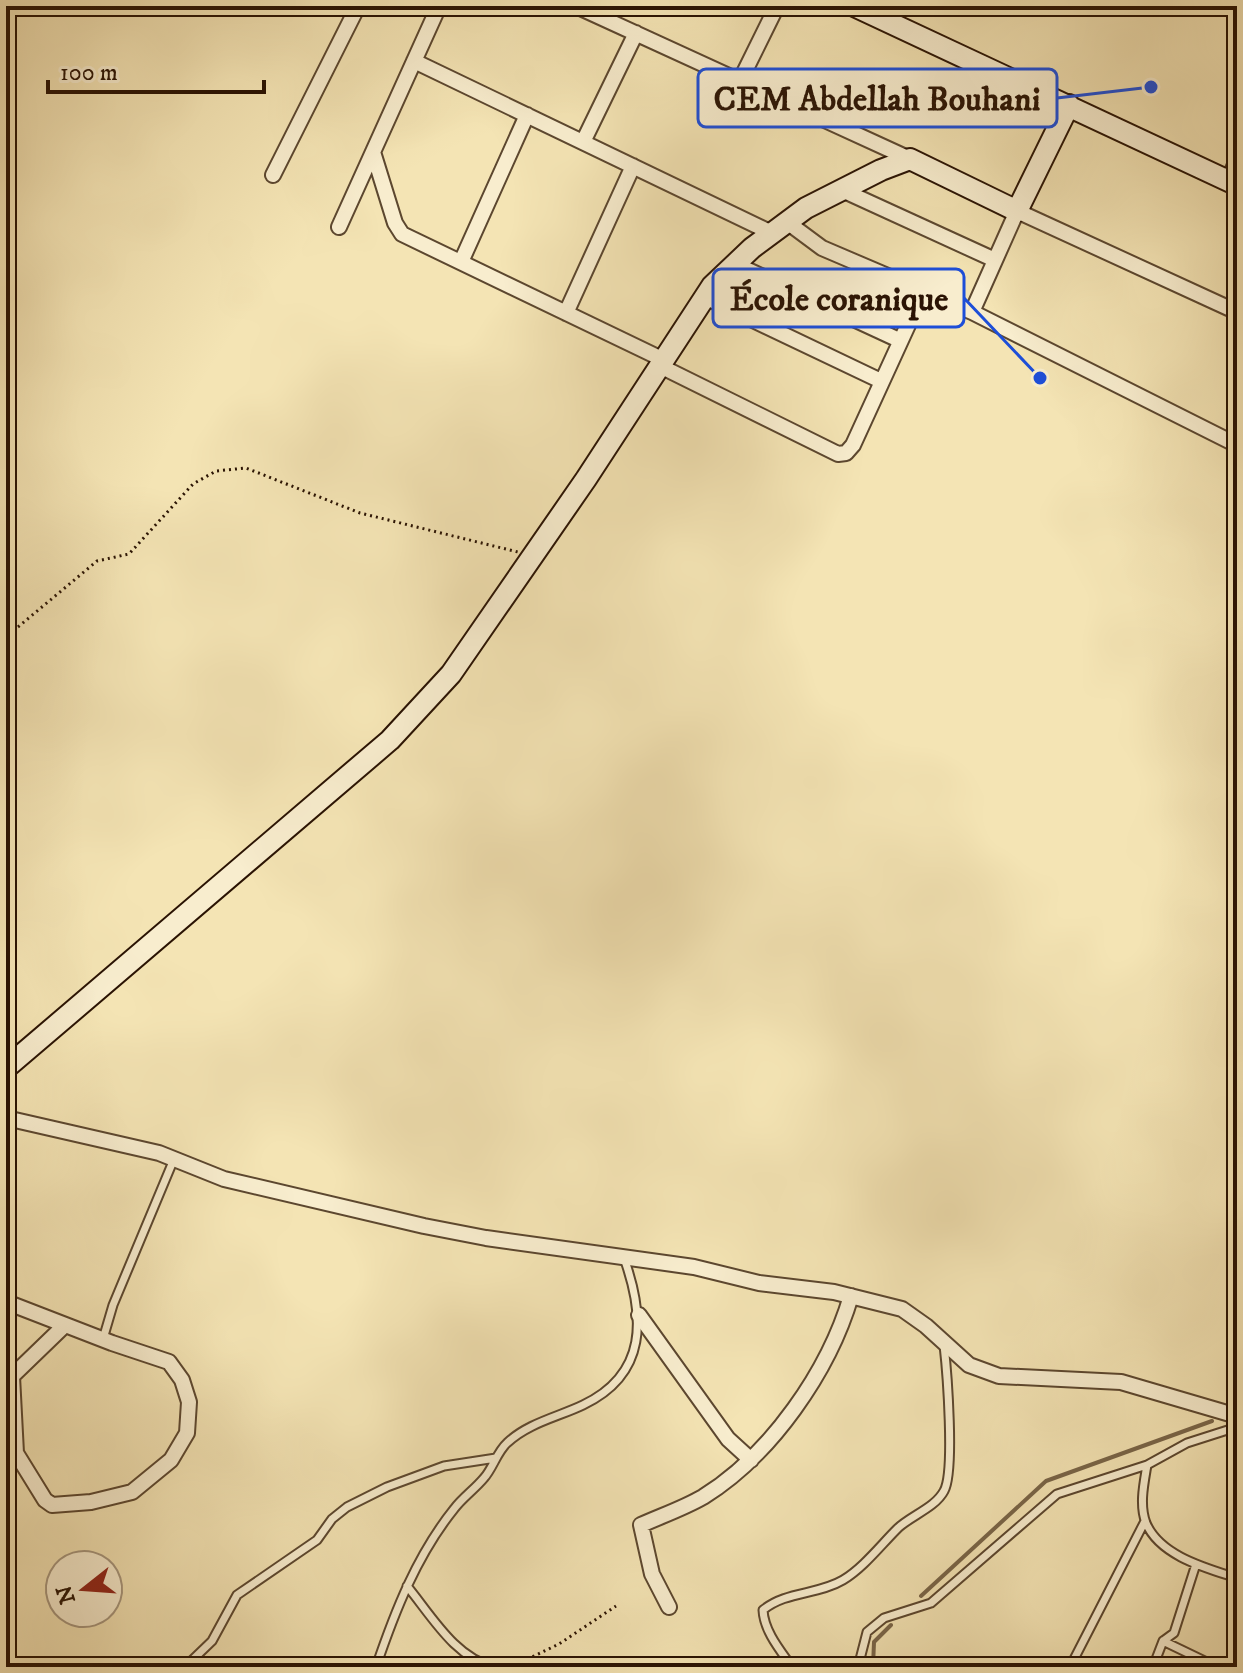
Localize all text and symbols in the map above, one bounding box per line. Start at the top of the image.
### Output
scale bar [48,44,264,94]
text: 100 m [60,58,118,88]
callout: CEM Abdellah Bouhani [698,69,1057,127]
text: CEM Abdellah Bouhani [714,79,1041,121]
callout: École coranique [713,269,964,327]
text: École coranique [730,278,948,321]
north arrow [44,1549,124,1629]
text: N [51,1582,82,1607]

